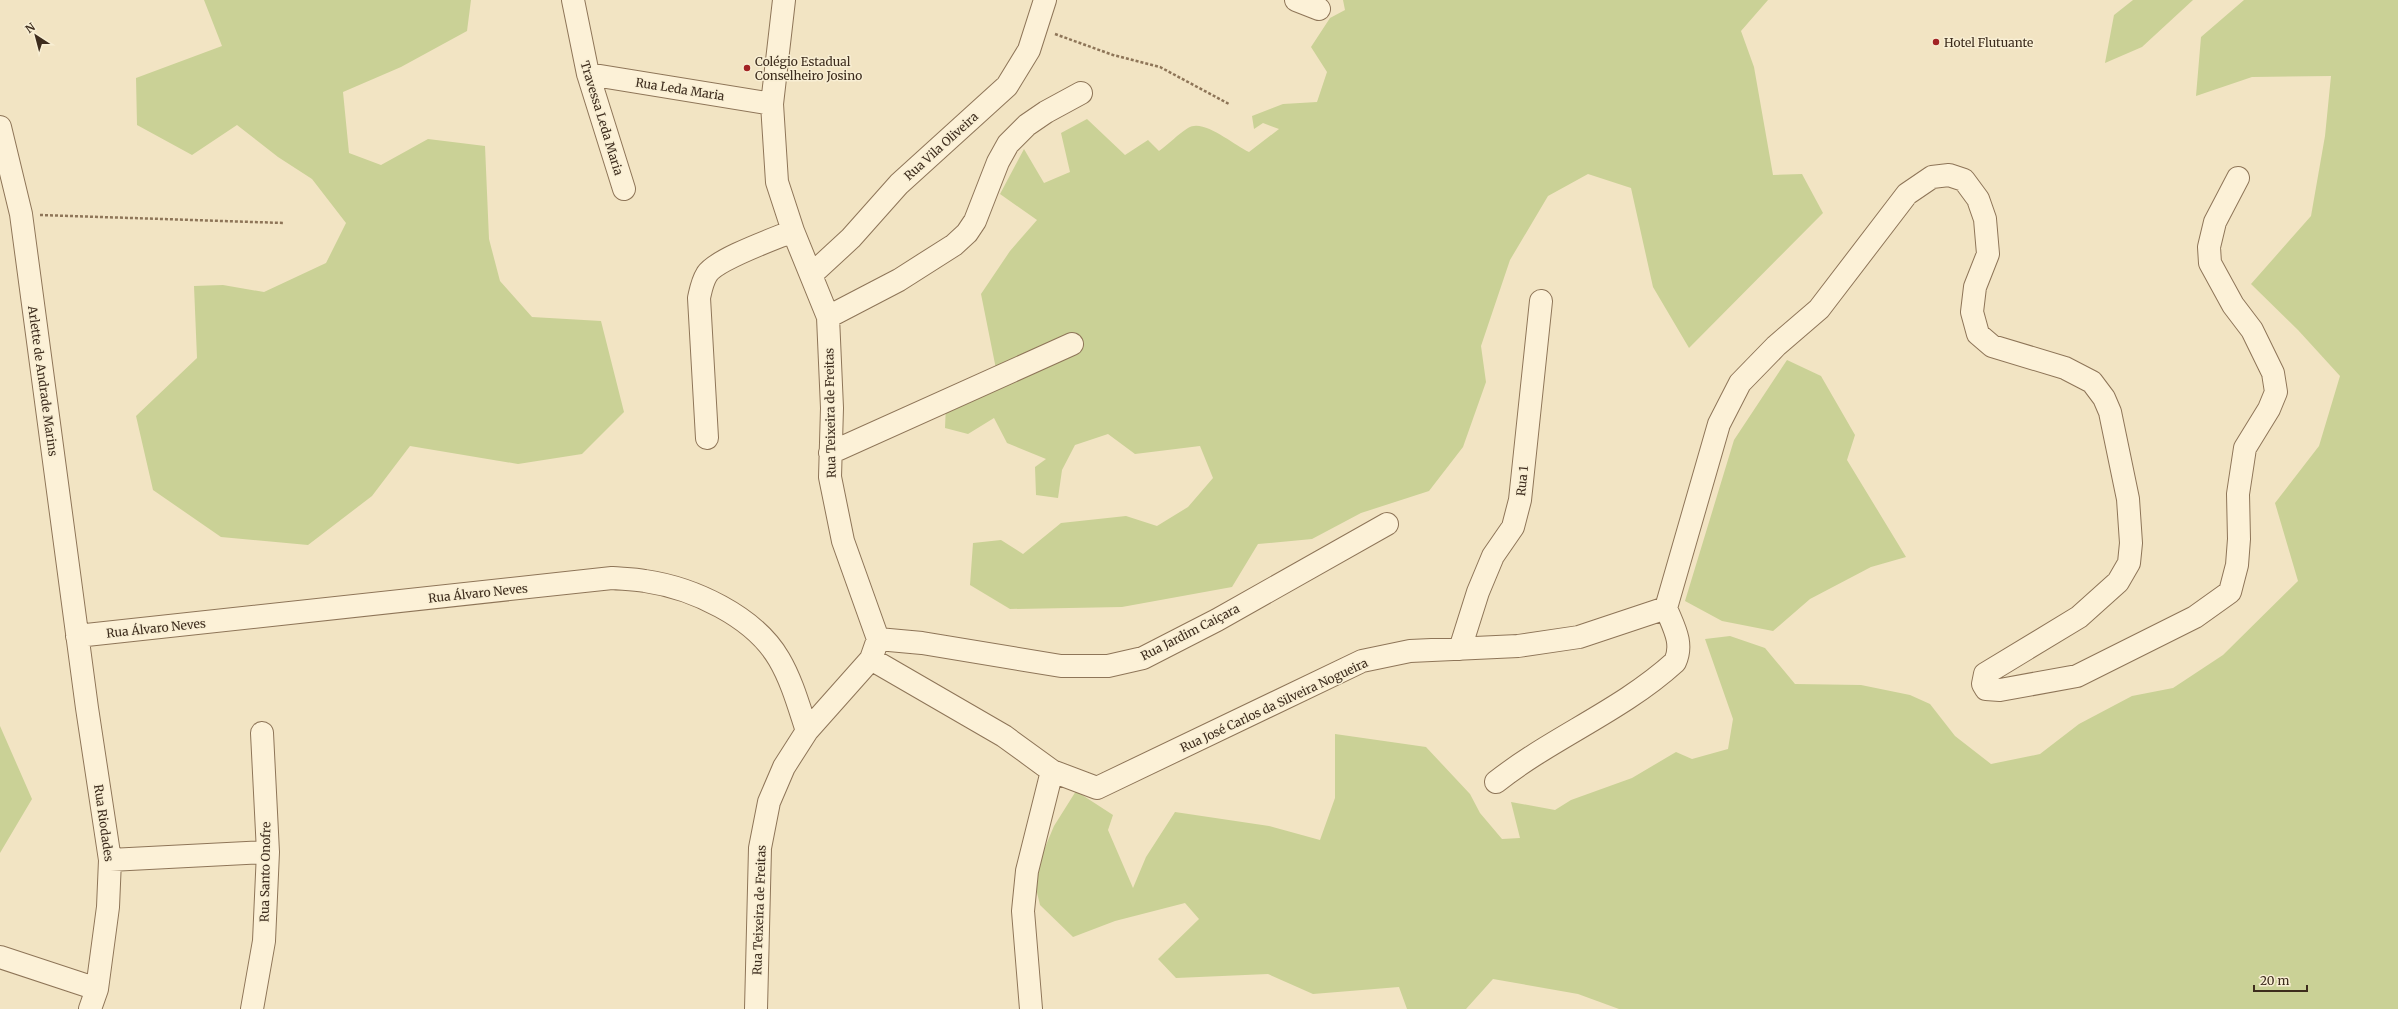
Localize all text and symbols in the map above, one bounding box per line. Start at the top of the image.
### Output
north arrow [16,16,56,56]
text: N [22,20,38,36]
place label: Hotel Flutuante [1944,35,2033,50]
marker: Hotel Flutuante [1931,37,1941,47]
place label: Colégio Estadual Conselheiro Josino [755,54,862,83]
street label: Travessa Leda Maria [577,59,627,178]
marker: Colégio Estadual Conselheiro Josino [742,63,752,73]
street label: Rua Leda Maria [635,75,726,104]
street label: Rua Vila Oliveira [901,109,981,183]
street label: Arlette de Andrade Marins [25,304,61,457]
street label: Rua Teixeira de Freitas [821,348,839,478]
street label: Rua 1 [1513,465,1531,497]
street label: Rua Álvaro Neves [428,580,529,606]
street label: Rua Jardim Caiçara [1138,600,1242,663]
street label: Rua Álvaro Neves [106,615,207,641]
street label: Rua José Carlos da Silveira Nogueira [1178,655,1371,755]
street label: Rua Riodades [91,783,117,863]
street label: Rua Santo Onofre [257,822,273,922]
street label: Rua Teixeira de Freitas [749,844,769,975]
scale bar [2254,967,2307,993]
text: 20 m [2260,973,2289,988]

